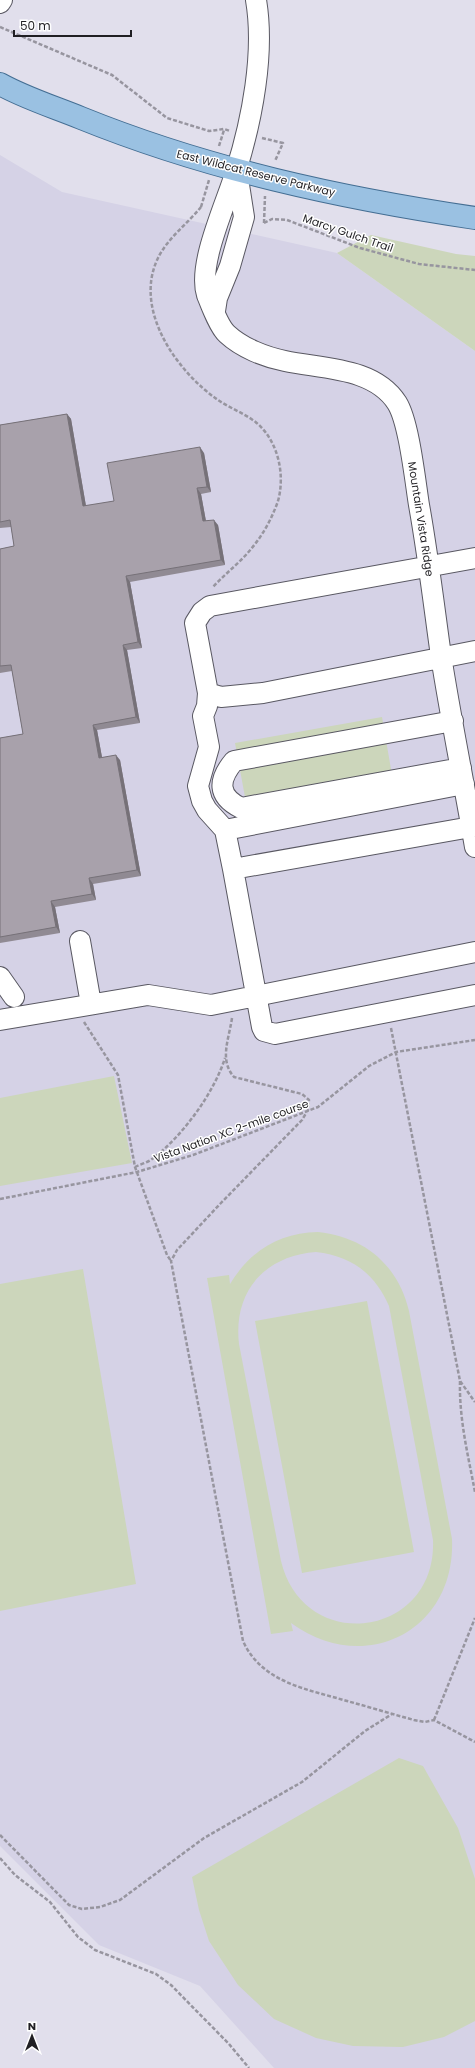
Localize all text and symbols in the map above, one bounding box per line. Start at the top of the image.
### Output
scale bar [14,12,131,38]
text: 50 m [20,17,51,34]
street label: East Wildcat Reserve Parkway [175,146,338,201]
street label: Marcy Gulch Trail [301,210,395,256]
street label: Mountain Vista Ridge [404,460,438,578]
street label: Vista Nation XC 2-mile course [151,1095,311,1167]
north arrow [12,2016,52,2056]
text: N [28,2018,36,2034]

